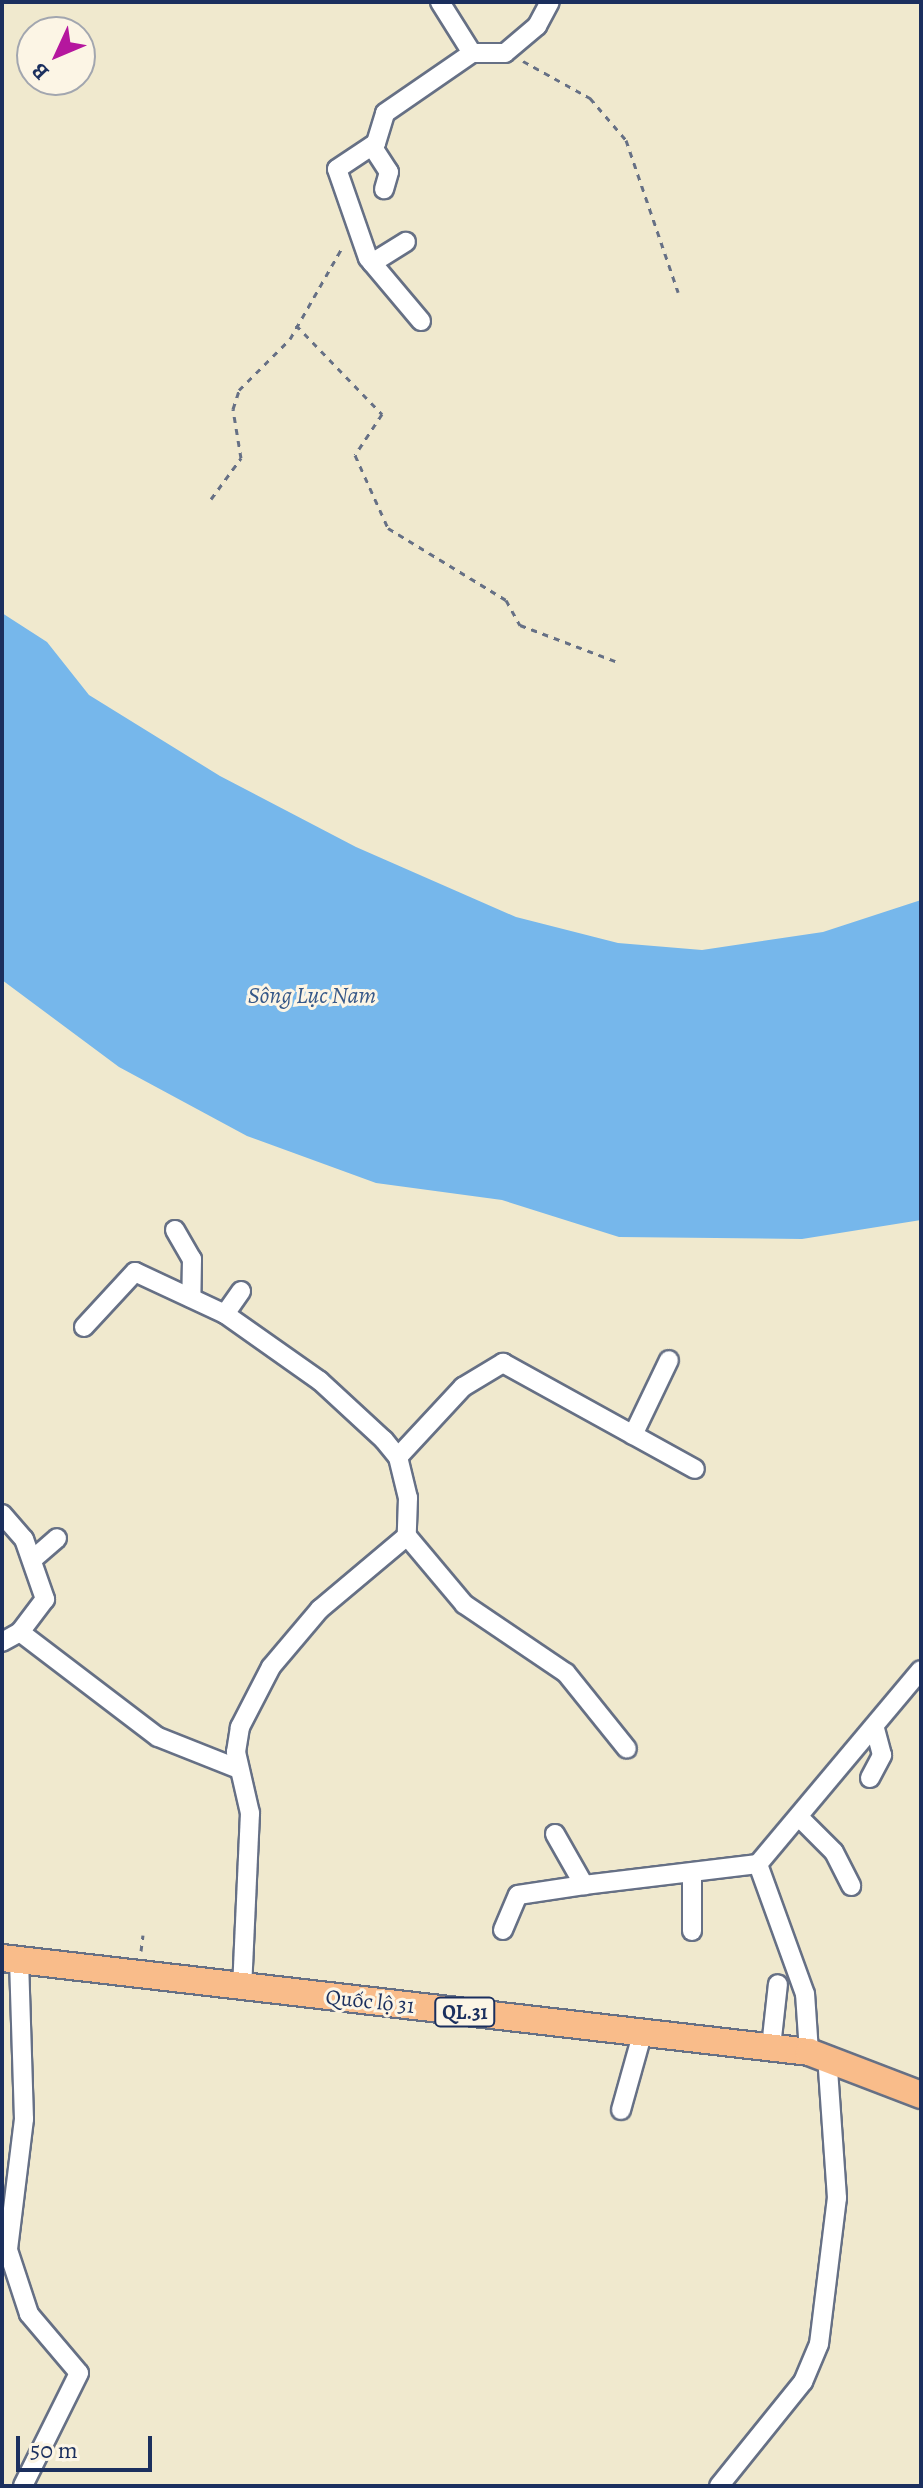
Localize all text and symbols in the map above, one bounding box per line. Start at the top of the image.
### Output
north arrow [16,16,96,96]
text: B [25,56,56,87]
water label: Sông Lục Nam [248,982,376,1010]
street label: Quốc lộ 31 [324,1984,416,2020]
road number: QL.31 [433,1996,497,2028]
scale bar [20,2420,156,2470]
text: 50 m [30,2434,78,2466]

